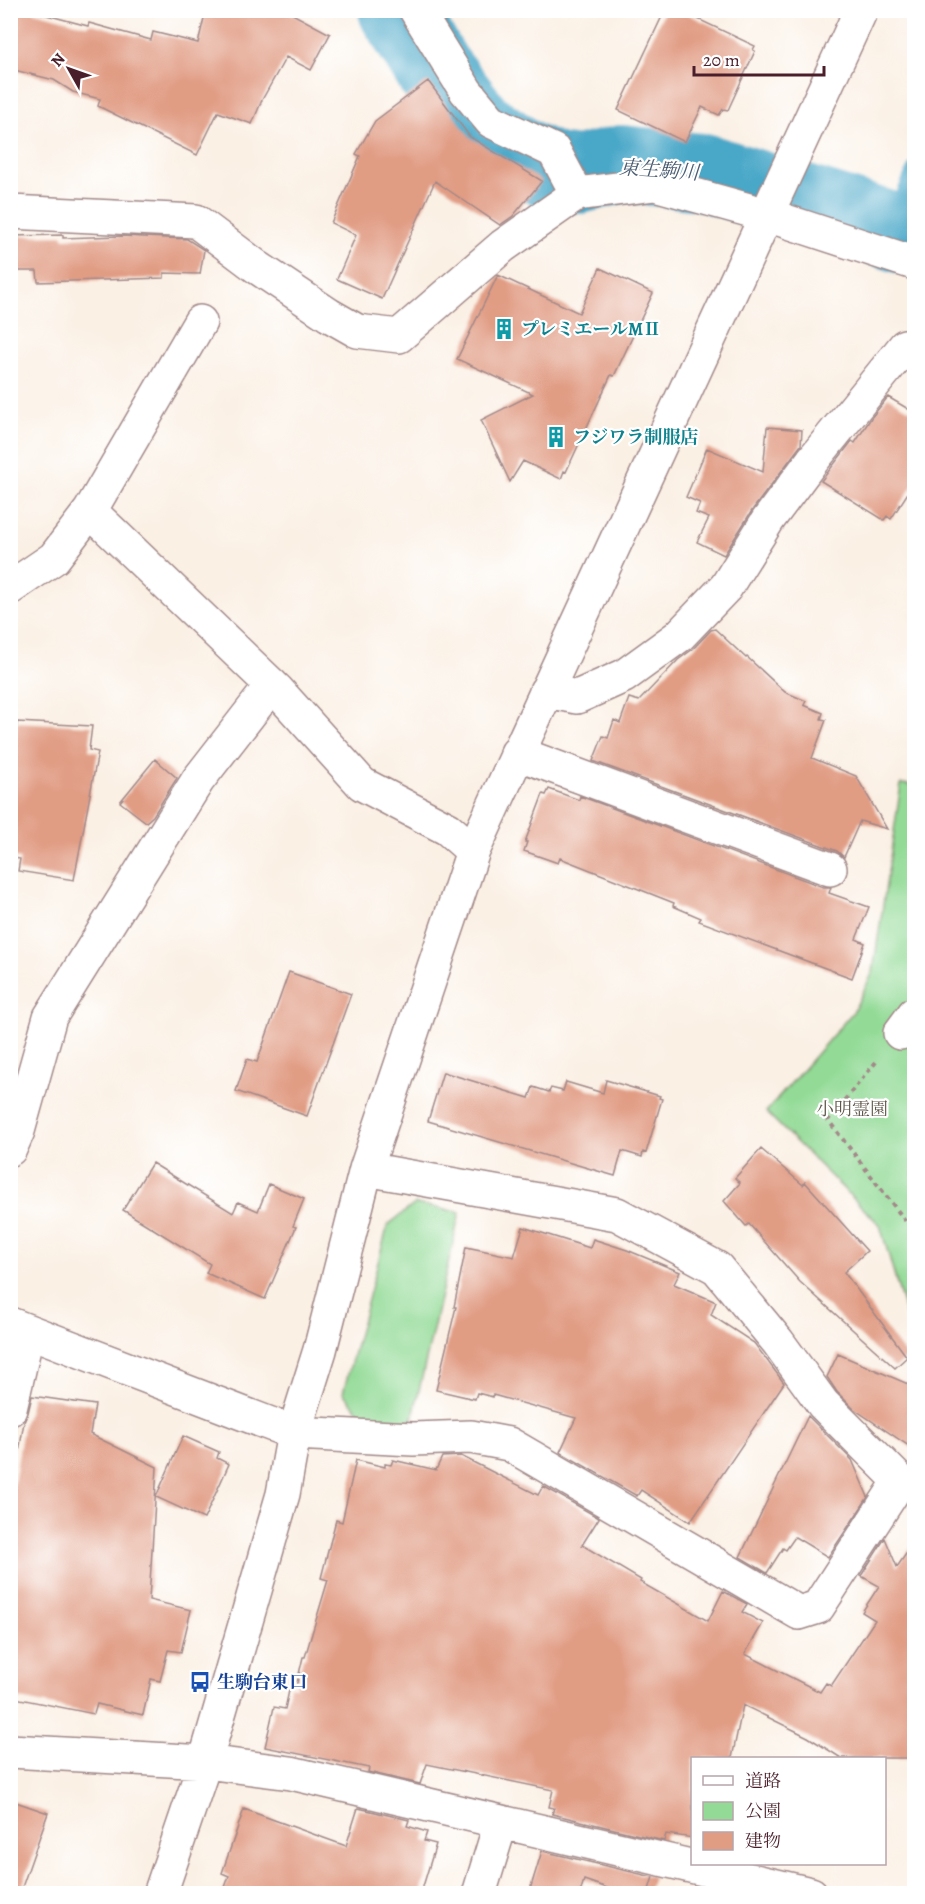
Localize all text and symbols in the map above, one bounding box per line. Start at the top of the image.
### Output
north arrow [39,39,99,99]
scale bar [694,39,824,77]
text: N [46,48,71,72]
text: 20 m [703,48,740,72]
water label: 東生駒川 [618,154,702,186]
building icon: プレミエールMⅡ [492,317,516,341]
place label: プレミエールMⅡ [521,317,661,341]
building icon: フジワラ制服店 [544,425,568,449]
place label: フジワラ制服店 [573,425,698,449]
park label: 小明霊園 [816,1097,888,1121]
bus stop icon: 生駒台東口 [188,1670,212,1694]
place label: 生駒台東口 [217,1670,307,1694]
legend [691,1757,886,1865]
text: 道路 [745,1769,781,1793]
text: 公園 [745,1799,781,1823]
text: 建物 [745,1829,781,1853]

